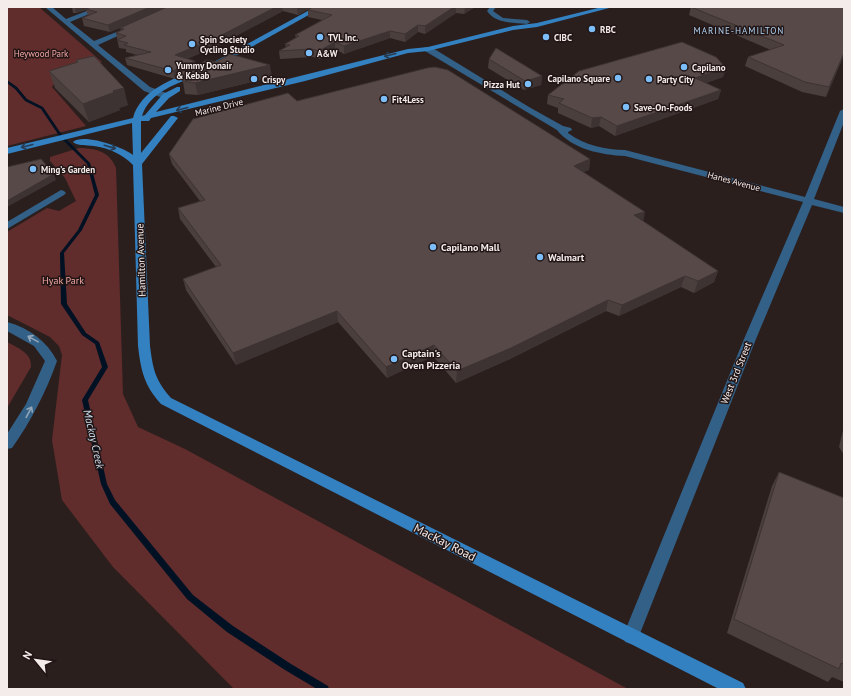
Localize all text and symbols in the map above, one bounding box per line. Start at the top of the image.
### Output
marker: RBC [587,24,597,34]
place label: RBC [600,24,616,35]
district label: MARINE-HAMILTON [694,25,784,36]
marker: TVL Inc. [315,32,325,42]
place label: TVL Inc. [328,32,358,43]
marker: CIBC [541,32,551,42]
place label: CIBC [554,32,572,43]
place label: Spin Society Cycling Studio [200,34,255,55]
marker: Spin Society Cycling Studio [187,39,197,49]
park label: Heywood Park [14,48,69,59]
marker: A&W [304,48,314,58]
place label: A&W [317,48,338,59]
one-way arrow [384,52,397,60]
place label: Yummy Donair & Kebab [175,60,233,81]
marker: Capilano [679,62,689,72]
place label: Capilano [692,62,726,73]
marker: Yummy Donair & Kebab [163,65,173,75]
place label: Capilano Square [548,73,610,84]
marker: Capilano Square [613,73,623,83]
marker: Crispy [249,74,259,84]
place label: Crispy [262,74,286,85]
marker: Party City [644,74,654,84]
place label: Party City [657,74,694,85]
place label: Pizza Hut [484,79,521,90]
marker: Pizza Hut [523,79,533,89]
marker: Fit4Less [379,94,389,104]
place label: Fit4Less [392,94,424,105]
street label: Marine Drive [194,96,245,118]
marker: Save-On-Foods [621,102,631,112]
place label: Save-On-Foods [634,102,693,113]
one-way arrow [176,105,189,113]
one-way arrow [21,143,34,150]
one-way arrow [103,144,116,151]
marker: Ming’s Garden [28,164,38,174]
place label: Ming’s Garden [41,164,95,175]
street label: Hanes Avenue [706,169,762,193]
street label: Hamilton Avenue [133,223,149,297]
place label: Capilano Mall [441,241,500,254]
marker: Capilano Mall [428,242,438,252]
place label: Walmart [548,251,585,264]
marker: Walmart [535,252,545,262]
park label: Hyak Park [42,274,84,287]
one-way arrow [27,335,39,343]
street label: West 3rd Street [718,340,755,406]
place label: Captain's Oven Pizzeria [402,347,460,372]
marker: Captain's Oven Pizzeria [389,354,399,364]
one-way arrow [26,406,33,418]
water label: Mackay Creek [80,408,108,471]
street label: MacKay Road [411,520,479,564]
north arrow [16,640,56,680]
text: N [19,649,35,662]

